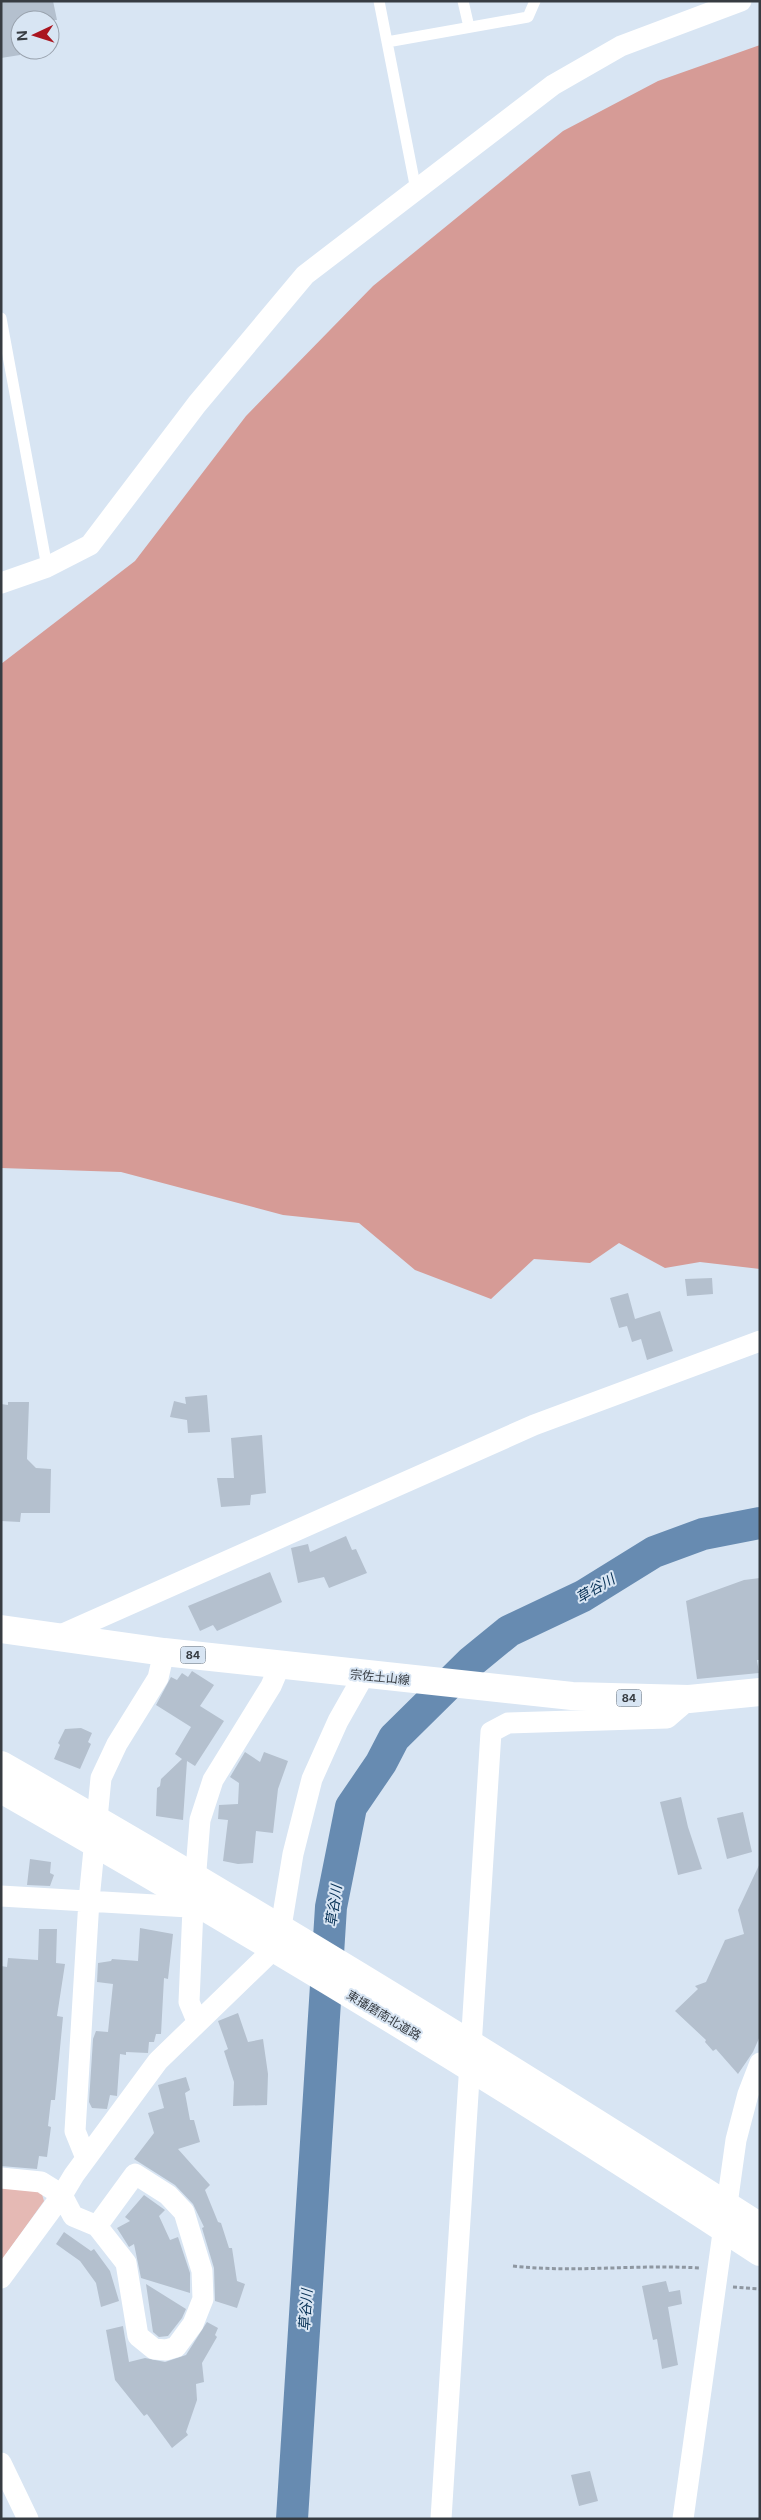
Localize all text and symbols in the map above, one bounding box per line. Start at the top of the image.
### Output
north arrow [10,10,60,60]
text: N [13,30,30,42]
water label: 草谷川 [573,1569,619,1606]
road number: 84 [180,1646,206,1664]
street label: 宗佐土山線 [349,1666,411,1688]
road number: 84 [616,1690,642,1706]
water label: 草谷川 [322,1882,345,1928]
street label: 東播磨南北道路 [344,1987,424,2043]
water label: 草谷川 [295,2286,315,2332]

